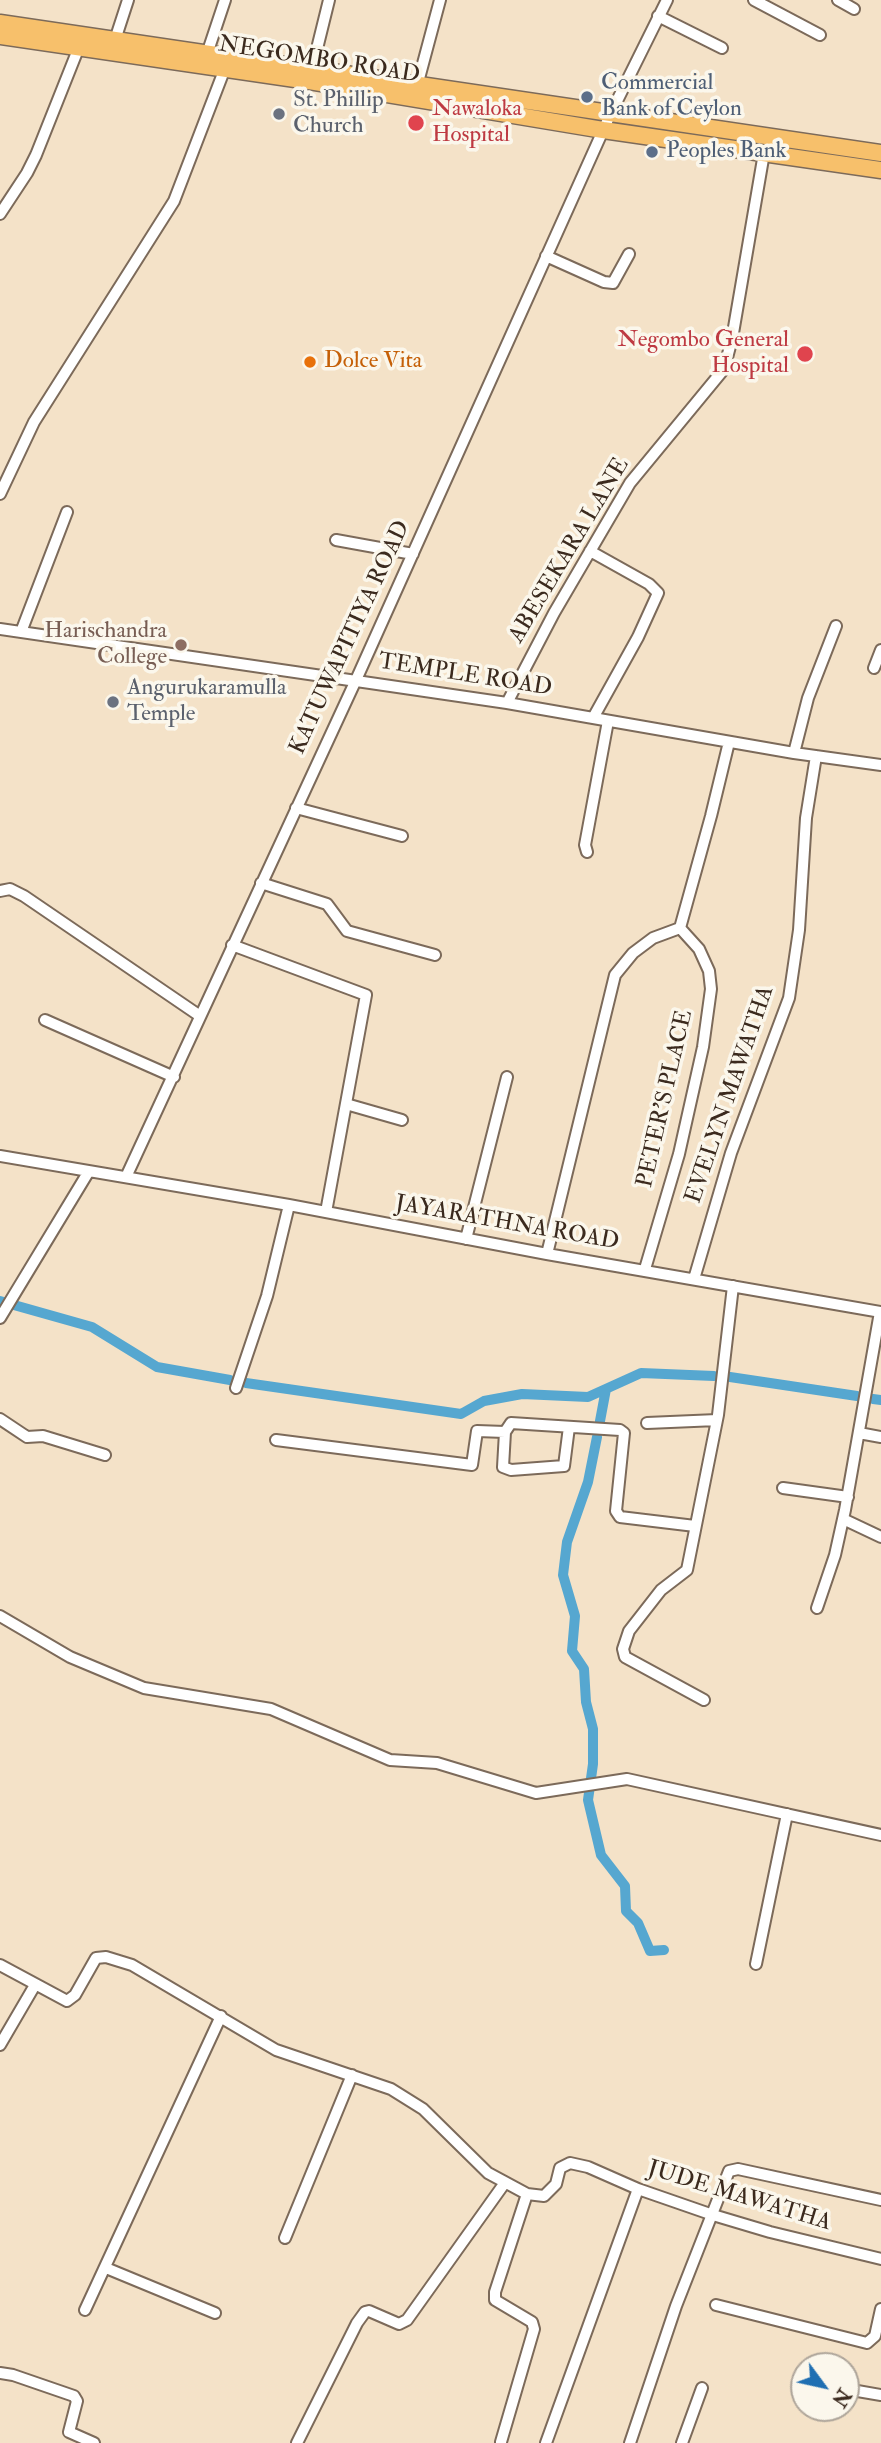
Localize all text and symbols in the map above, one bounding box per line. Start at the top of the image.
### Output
street label: NEGOMBO ROAD [216,31,422,91]
place label: Commercial Bank of Ceylon [601,70,742,124]
place label: St. Phillip Church [293,87,384,141]
marker: Commercial Bank of Ceylon [579,89,595,105]
place label: Nawaloka Hospital [432,96,522,150]
marker: St. Phillip Church [271,106,287,122]
marker: Nawaloka Hospital [406,113,426,133]
place label: Peoples Bank [666,138,787,166]
marker: Peoples Bank [644,144,660,160]
place label: Negombo General Hospital [618,327,789,381]
marker: Negombo General Hospital [795,344,815,364]
place label: Dolce Vita [324,348,422,376]
marker: Dolce Vita [302,354,318,370]
street label: ABESEKARA LANE [504,453,636,649]
street label: KATUWAPITIYA ROAD [285,517,417,759]
place label: Harischandra College [44,618,167,672]
marker: Harischandra College [173,637,189,653]
street label: TEMPLE ROAD [376,649,554,703]
place label: Angurukaramulla Temple [127,675,286,729]
marker: Angurukaramulla Temple [105,694,121,710]
street label: EVELYN MAWATHA [681,983,781,1207]
street label: PETER'S PLACE [632,1008,700,1190]
street label: JAYARATHNA ROAD [393,1191,621,1257]
street label: JUDE MAWATHA [644,2156,834,2238]
north arrow [790,2352,860,2422]
text: N [826,2384,856,2411]

